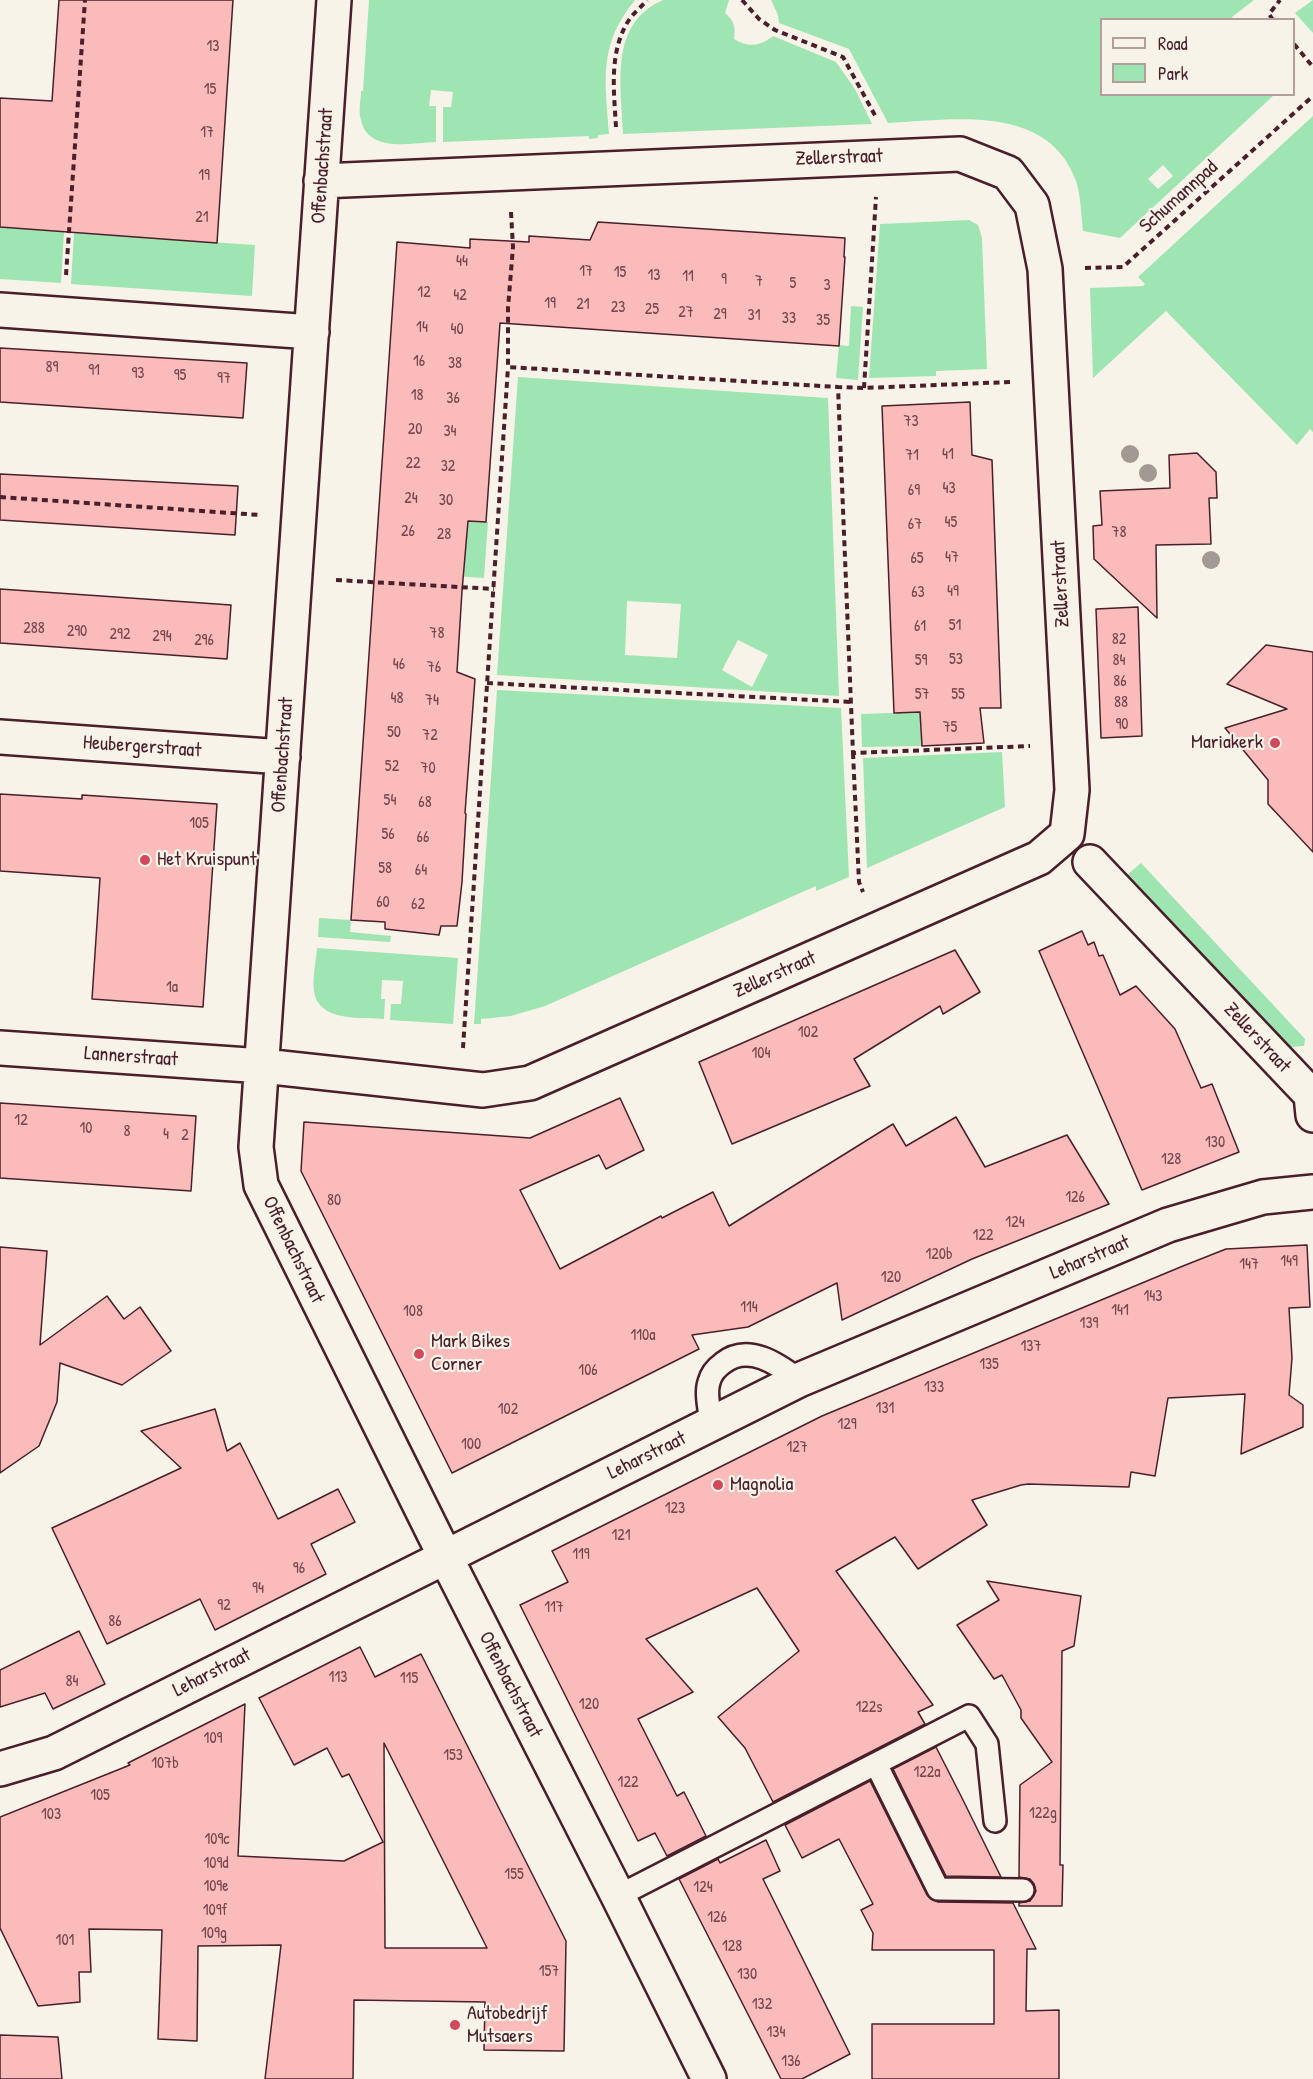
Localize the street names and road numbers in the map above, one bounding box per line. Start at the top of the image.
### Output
street label: Offenbachstraat [307,107,339,225]
street label: Zellerstraat [795,144,883,172]
street label: Schumannpad [1135,156,1223,238]
street label: Zellerstraat [1047,540,1075,628]
street label: Offenbachstraat [267,696,299,814]
street label: Heubergerstraat [82,731,202,763]
street label: Zellerstraat [730,946,820,1004]
street label: Zellerstraat [1218,998,1296,1078]
street label: Lannerstraat [83,1042,179,1072]
street label: Offenbachstraat [257,1193,329,1307]
street label: Leharstraat [1047,1231,1133,1285]
street label: Leharstraat [604,1427,690,1485]
street label: Offenbachstraat [473,1628,547,1742]
street label: Leharstraat [169,1643,255,1703]

